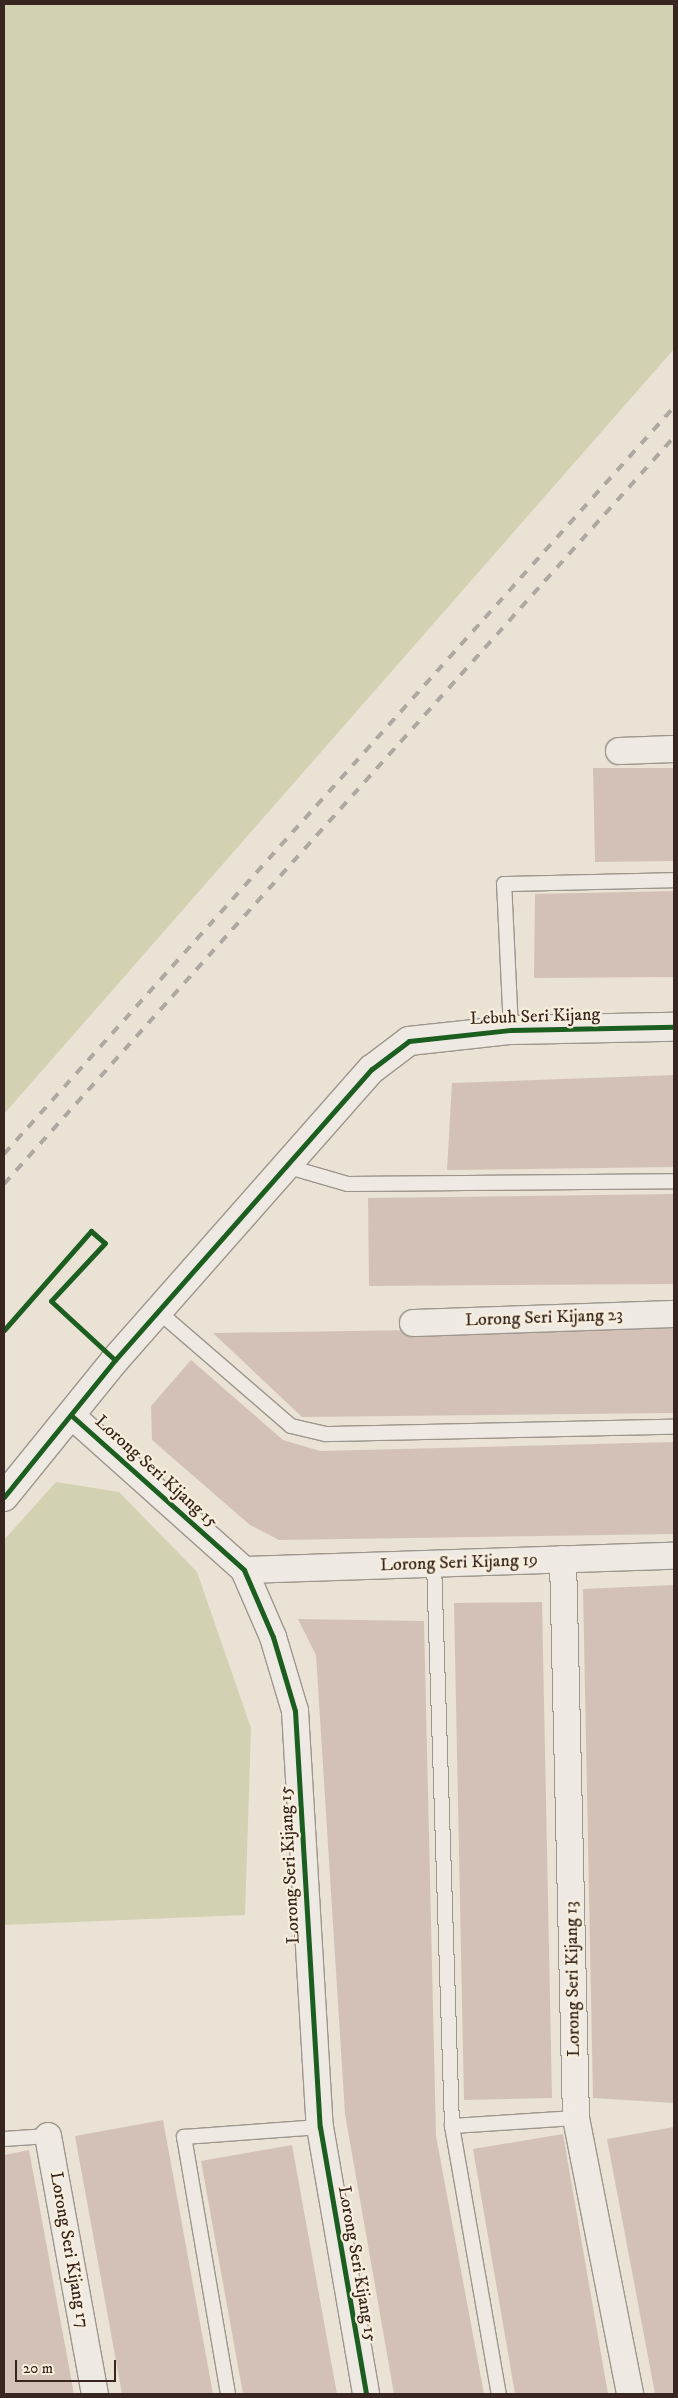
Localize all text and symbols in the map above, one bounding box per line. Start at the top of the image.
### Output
street label: Lebuh Seri Kijang [469,1004,601,1030]
street label: Lorong Seri Kijang 23 [465,1304,623,1332]
street label: Lorong Seri Kijang 15 [90,1411,222,1533]
street label: Lorong Seri Kijang 19 [380,1549,538,1577]
street label: Lorong Seri Kijang 15 [275,1786,305,1944]
street label: Lorong Seri Kijang 13 [561,1901,585,2057]
street label: Lorong Seri Kijang 17 [45,2170,93,2330]
street label: Lorong Seri Kijang 15 [333,2184,381,2344]
scale bar [18,2350,119,2382]
text: 20 m [23,2359,53,2378]

